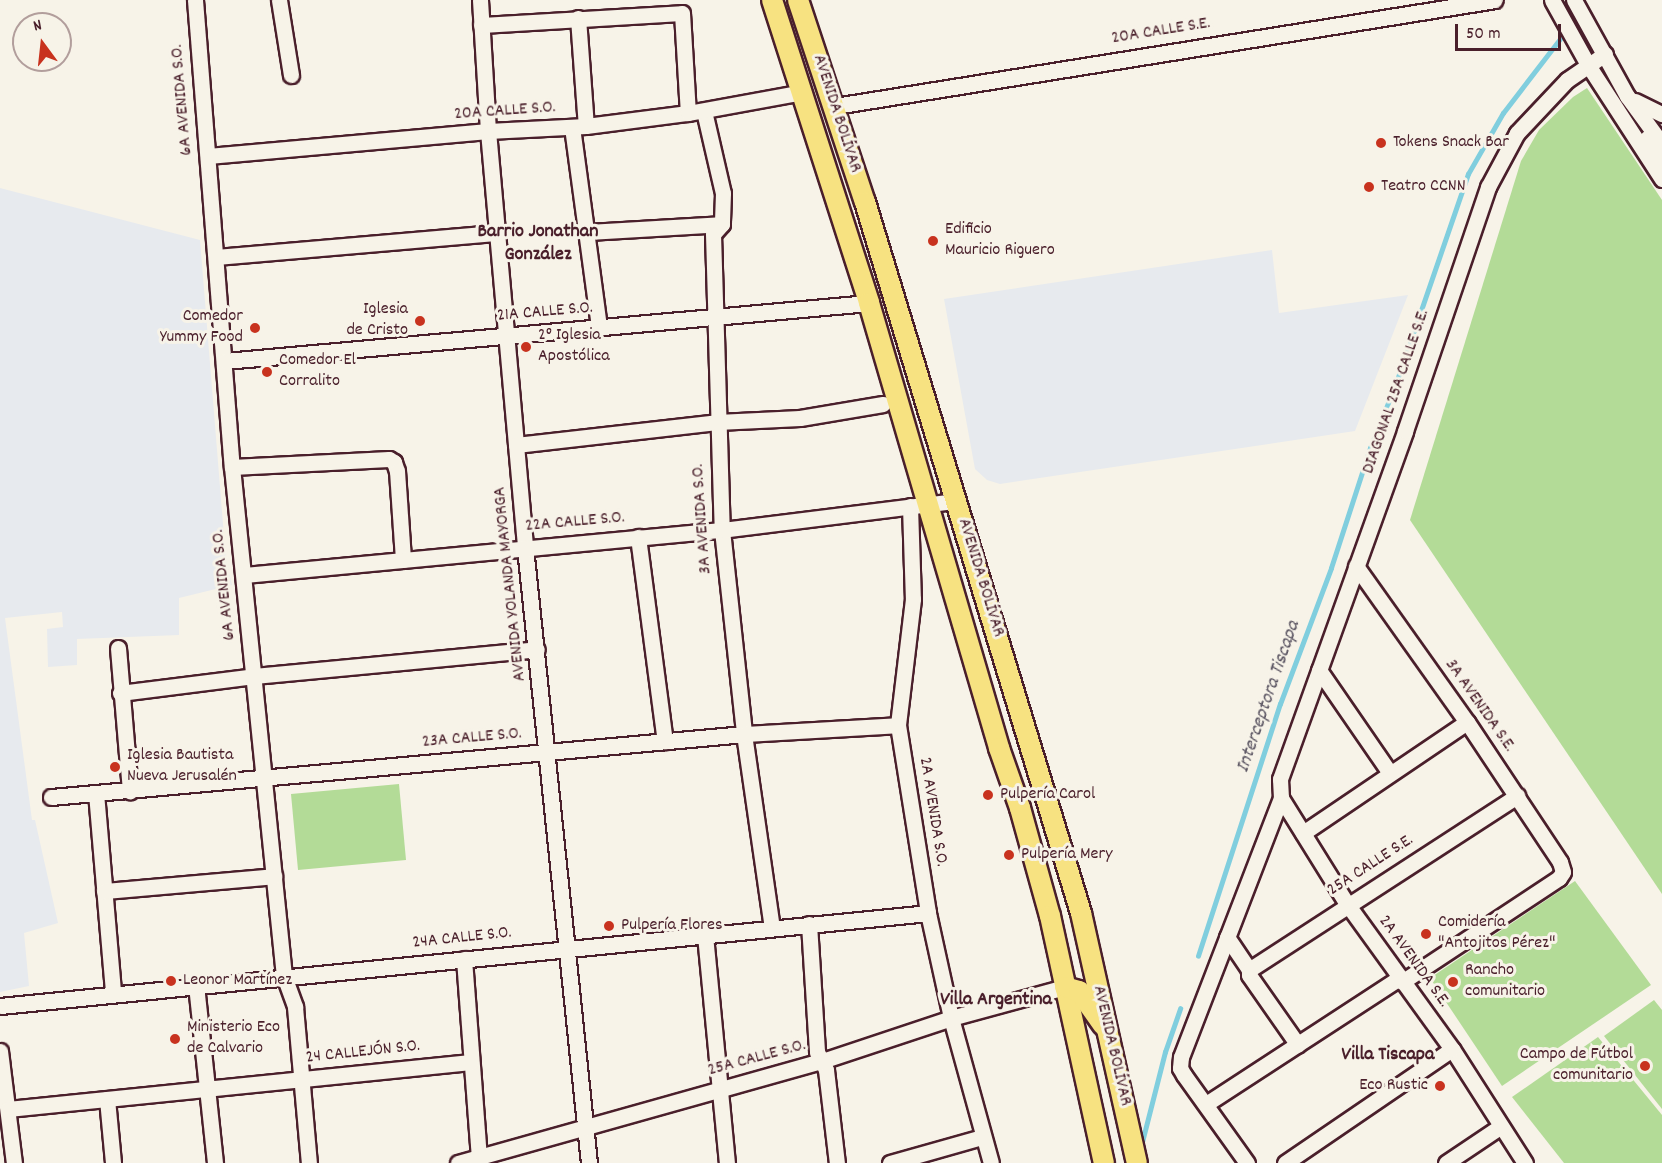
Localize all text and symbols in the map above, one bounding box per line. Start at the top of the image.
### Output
north arrow [12,12,72,72]
scale bar [1458,12,1564,50]
text: N [31,14,45,38]
street label: 20A CALLE S.E. [1110,14,1212,50]
text: 50 m [1466,22,1501,47]
street label: 6A AVENIDA S.O. [167,44,199,156]
street label: AVENIDA BOLÍVAR [807,52,865,176]
street label: 20A CALLE S.O. [454,98,556,126]
place label: Tokens Snack Bar [1393,132,1509,154]
marker: Tokens Snack Bar [1374,136,1388,150]
place label: Teatro CCNN [1381,176,1466,198]
marker: Teatro CCNN [1362,180,1376,194]
place label: Edificio Mauricio Riguero [945,220,1055,262]
district label: Barrio Jonathan González [478,221,598,268]
marker: Edificio Mauricio Riguero [926,234,940,248]
street label: 21A CALLE S.O. [496,298,594,328]
place label: Iglesia de Cristo [346,300,408,342]
place label: Comedor Yummy Food [160,307,243,350]
street label: DIAGONAL 25A CALLE S.E. [1359,307,1435,477]
marker: Iglesia de Cristo [413,314,427,328]
marker: Comedor Yummy Food [248,321,262,335]
place label: 2° Iglesia Apostólica [538,326,610,368]
marker: 2° Iglesia Apostólica [519,340,533,354]
place label: Comedor El Corralito [279,351,356,394]
marker: Comedor El Corralito [260,365,274,379]
street label: 3A AVENIDA S.O. [688,463,718,575]
street label: AVENIDA YOLANDA MAYORGA [490,486,532,682]
street label: 22A CALLE S.O. [524,508,626,538]
street label: AVENIDA BOLÍVAR [952,516,1008,640]
street label: 6A AVENIDA S.O. [208,528,242,642]
water label: Interceptora Tiscapa [1232,618,1306,776]
street label: 3A AVENIDA S.E. [1439,655,1519,757]
street label: 23A CALLE S.O. [421,724,523,754]
place label: Iglesia Bautista Nueva Jerusalén [127,746,237,789]
street label: 2A AVENIDA S.O. [913,756,951,868]
marker: Iglesia Bautista Nueva Jerusalén [108,760,122,774]
place label: Pulpería Carol [1000,784,1095,806]
marker: Pulpería Carol [981,788,995,802]
street label: 25A CALLE S.E. [1324,830,1418,902]
place label: Pulpería Mery [1021,844,1112,866]
marker: Pulpería Mery [1002,848,1016,862]
street label: 2A AVENIDA S.E. [1372,912,1454,1012]
place label: Comidería "Antojitos Pérez" [1438,913,1555,956]
place label: Pulpería Flores [621,915,722,937]
marker: Pulpería Flores [602,919,616,933]
street label: 24A CALLE S.O. [412,923,512,955]
marker: Comidería "Antojitos Pérez" [1419,927,1433,941]
place label: Rancho comunitario [1465,961,1545,1004]
place label: Leonor Martínez [183,970,292,992]
marker: Leonor Martínez [164,974,178,988]
marker: Rancho comunitario [1446,975,1460,989]
street label: AVENIDA BOLÍVAR [1087,984,1135,1108]
district label: Villa Argentina [940,988,1052,1012]
place label: Ministerio Eco de Calvario [187,1018,280,1060]
marker: Ministerio Eco de Calvario [168,1032,182,1046]
street label: 24 CALLEJÓN S.O. [305,1036,421,1070]
street label: 25A CALLE S.O. [706,1036,808,1082]
district label: Villa Tiscapa [1342,1043,1434,1067]
place label: Campo de Fútbol comunitario [1520,1045,1633,1088]
marker: Campo de Fútbol comunitario [1638,1059,1652,1073]
place label: Eco Rustic [1359,1075,1428,1097]
marker: Eco Rustic [1433,1079,1447,1093]

